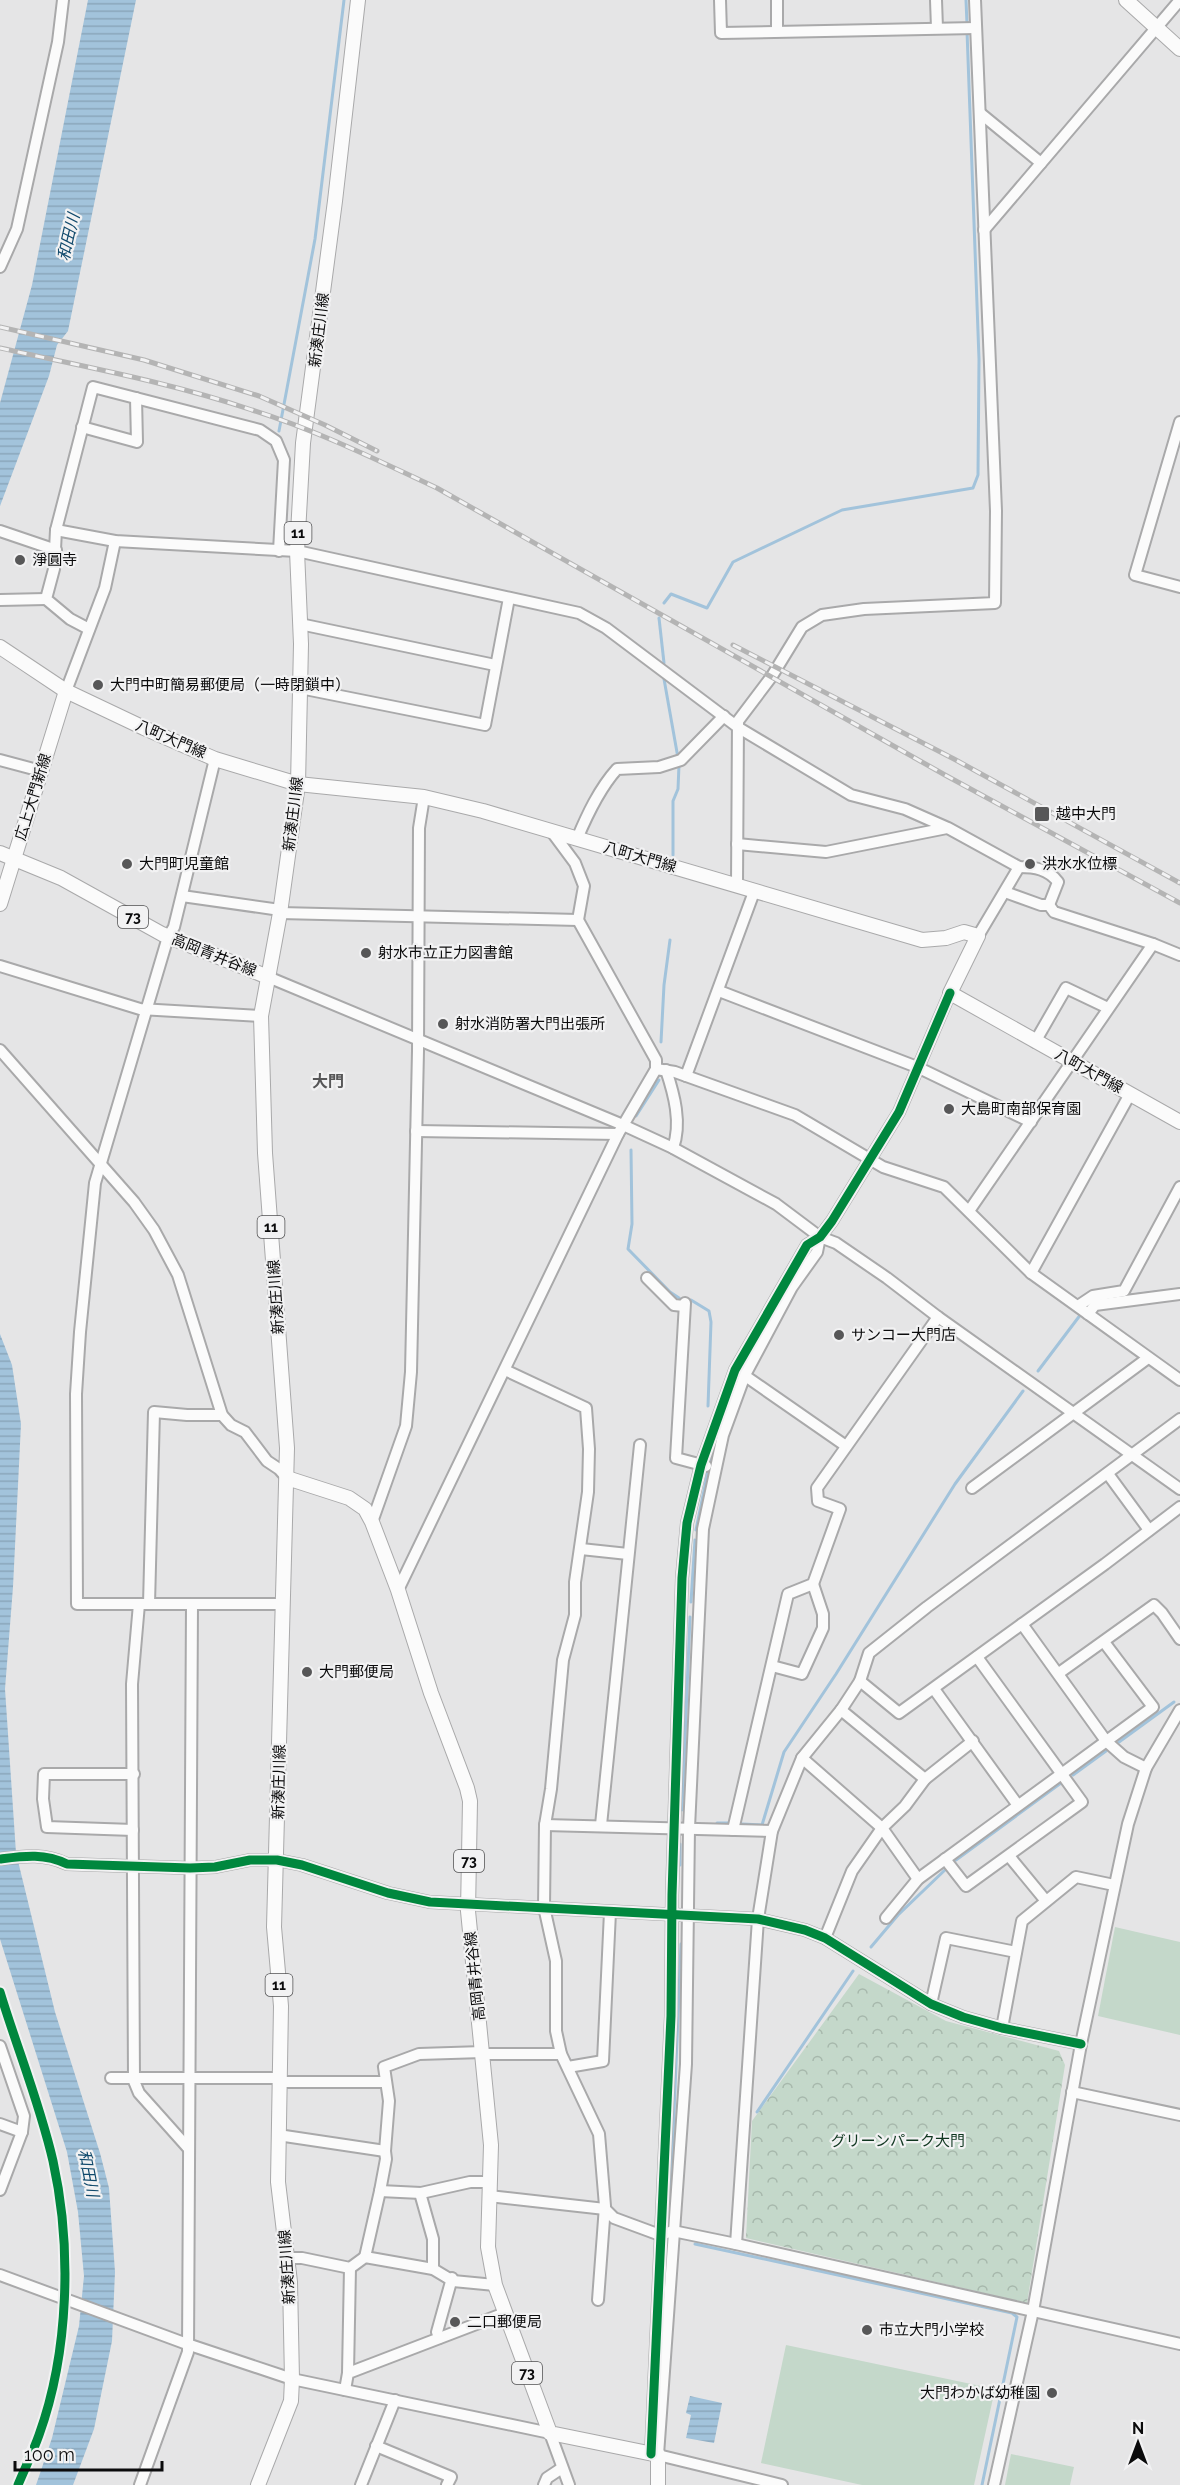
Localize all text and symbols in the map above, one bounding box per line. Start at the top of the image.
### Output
water label: 和田川 [54,210,84,263]
street label: 新湊庄川線 [305,292,333,368]
road number: 11 [284,522,312,544]
place label: 淨圓寺 [32,551,77,569]
marker: 淨圓寺 [13,553,27,567]
place label: 大門中町簡易郵便局（一時閉鎖中） [110,676,350,694]
marker: 大門中町簡易郵便局（一時閉鎖中） [91,678,105,692]
street label: 八町大門線 [133,716,209,762]
street label: 広上大門新線 [11,751,55,843]
street label: 新湊庄川線 [279,776,307,852]
marker: 越中大門 [1033,805,1051,823]
place label: 越中大門 [1055,805,1116,823]
street label: 八町大門線 [601,838,679,876]
place label: 大門町児童館 [139,855,229,873]
place label: 洪水水位標 [1042,855,1117,873]
marker: 大門町児童館 [120,857,134,871]
marker: 洪水水位標 [1023,857,1037,871]
road number: 73 [118,906,148,928]
street label: 高岡青井谷線 [169,930,259,980]
place label: 射水市立正力図書館 [378,944,513,962]
marker: 射水市立正力図書館 [359,946,373,960]
place label: 射水消防署大門出張所 [455,1015,605,1033]
marker: 射水消防署大門出張所 [436,1017,450,1031]
street label: 八町大門線 [1052,1045,1126,1097]
district label: 大門 [312,1072,344,1091]
place label: 大島町南部保育園 [961,1100,1081,1118]
marker: 大島町南部保育園 [942,1102,956,1116]
road number: 11 [258,1216,284,1238]
street label: 新湊庄川線 [264,1259,288,1335]
place label: サンコー大門店 [851,1326,956,1344]
marker: サンコー大門店 [832,1328,846,1342]
place label: 大門郵便局 [319,1663,394,1681]
marker: 大門郵便局 [300,1665,314,1679]
street label: 新湊庄川線 [269,1744,289,1820]
road number: 73 [454,1850,484,1872]
street label: 高岡青井谷線 [461,1930,489,2022]
road number: 11 [266,1974,292,1996]
park label: グリーンパーク大門 [831,2132,965,2150]
water label: 和田川 [75,2148,103,2200]
street label: 新湊庄川線 [275,2229,299,2305]
place label: 二口郵便局 [467,2313,542,2331]
marker: 二口郵便局 [448,2315,462,2329]
place label: 市立大門小学校 [879,2321,984,2339]
marker: 市立大門小学校 [860,2323,874,2337]
road number: 73 [512,2362,542,2384]
place label: 大門わかば幼稚園 [920,2384,1040,2402]
marker: 大門わかば幼稚園 [1045,2386,1059,2400]
north arrow [1108,2413,1168,2473]
text: N [1132,2419,1144,2438]
scale bar [15,2434,162,2472]
text: 100 m [24,2444,75,2465]

